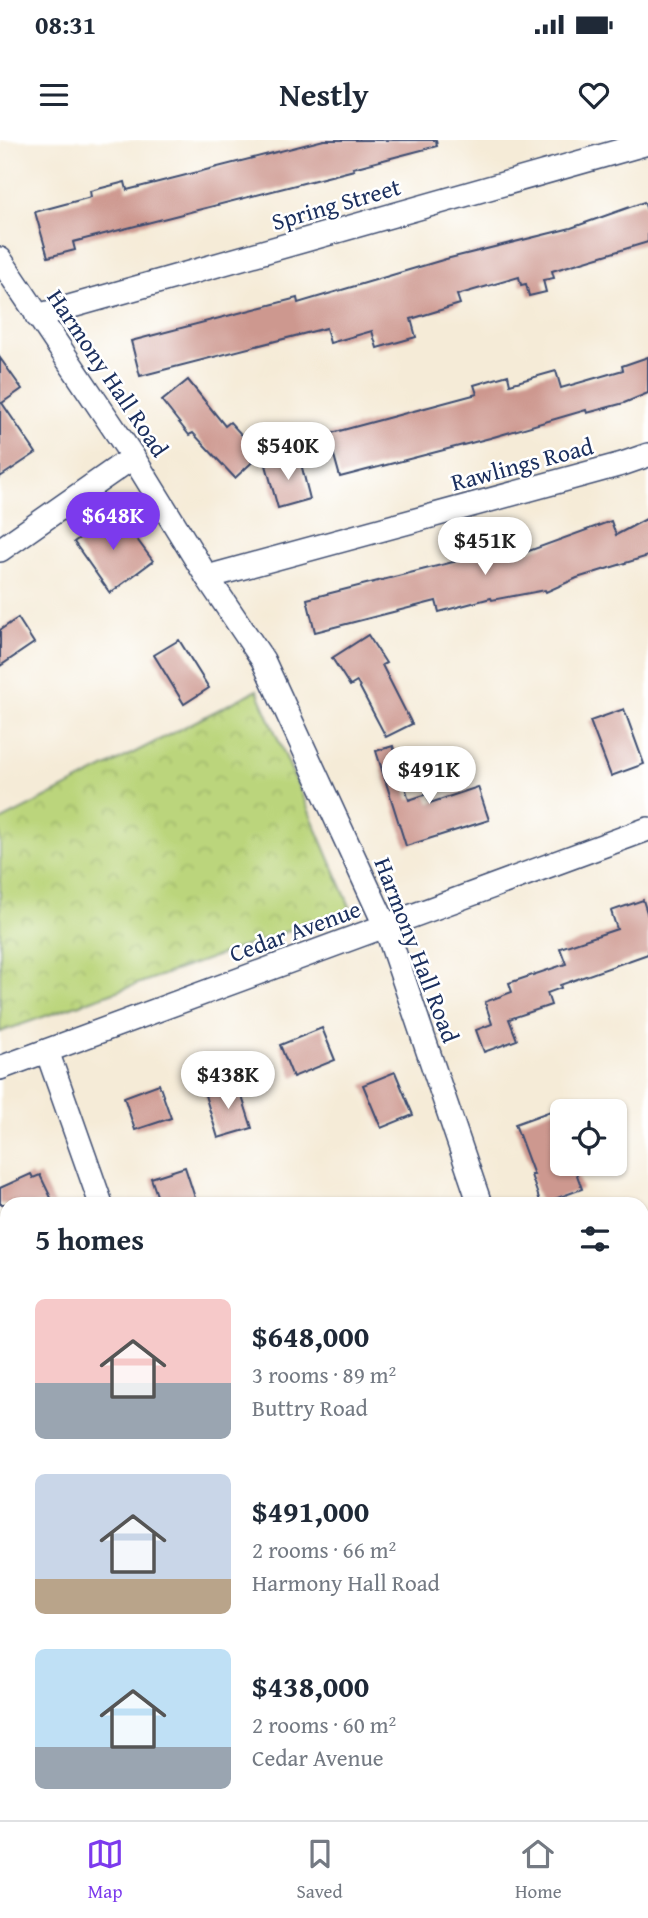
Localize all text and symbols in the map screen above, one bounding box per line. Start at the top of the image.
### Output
text: 08:31 [35,5,96,44]
text: Nestly [279,71,369,118]
icon: menu [35,76,73,114]
icon: heart [575,76,613,114]
street label: Spring Street [267,169,405,239]
street label: Harmony Hall Road [39,282,177,464]
pin: $540K [239,422,337,482]
text: $540K [257,428,319,461]
street label: Rawlings Road [447,428,597,500]
pin: $648K [64,492,162,552]
text: $648K [82,498,144,531]
pin: $451K [436,518,534,577]
text: $451K [454,523,516,556]
pin: $491K [380,746,478,806]
text: $491K [398,752,460,785]
street label: Harmony Hall Road [366,852,469,1048]
street label: Cedar Avenue [224,891,366,971]
pin: $438K [179,1052,277,1111]
text: $438K [197,1057,259,1090]
map controls [550,1099,627,1176]
button: locate [550,1099,627,1176]
text: 5 homes [35,1217,144,1261]
icon: filters [576,1220,614,1258]
text: $648,000 [252,1314,369,1358]
icon: home [91,1327,175,1411]
text: 3 rooms · 89 m² [252,1358,396,1391]
text: Buttry Road [252,1391,368,1424]
text: $491,000 [252,1489,369,1533]
icon: home [91,1502,175,1586]
text: 2 rooms · 66 m² [252,1533,396,1566]
text: Harmony Hall Road [252,1566,440,1599]
text: $438,000 [252,1664,369,1708]
icon: home [91,1677,175,1761]
text: 2 rooms · 60 m² [252,1708,396,1741]
text: Cedar Avenue [252,1741,384,1774]
tab: Map [86,1835,124,1905]
tab: Saved [297,1835,343,1905]
tab: Home [515,1835,562,1905]

